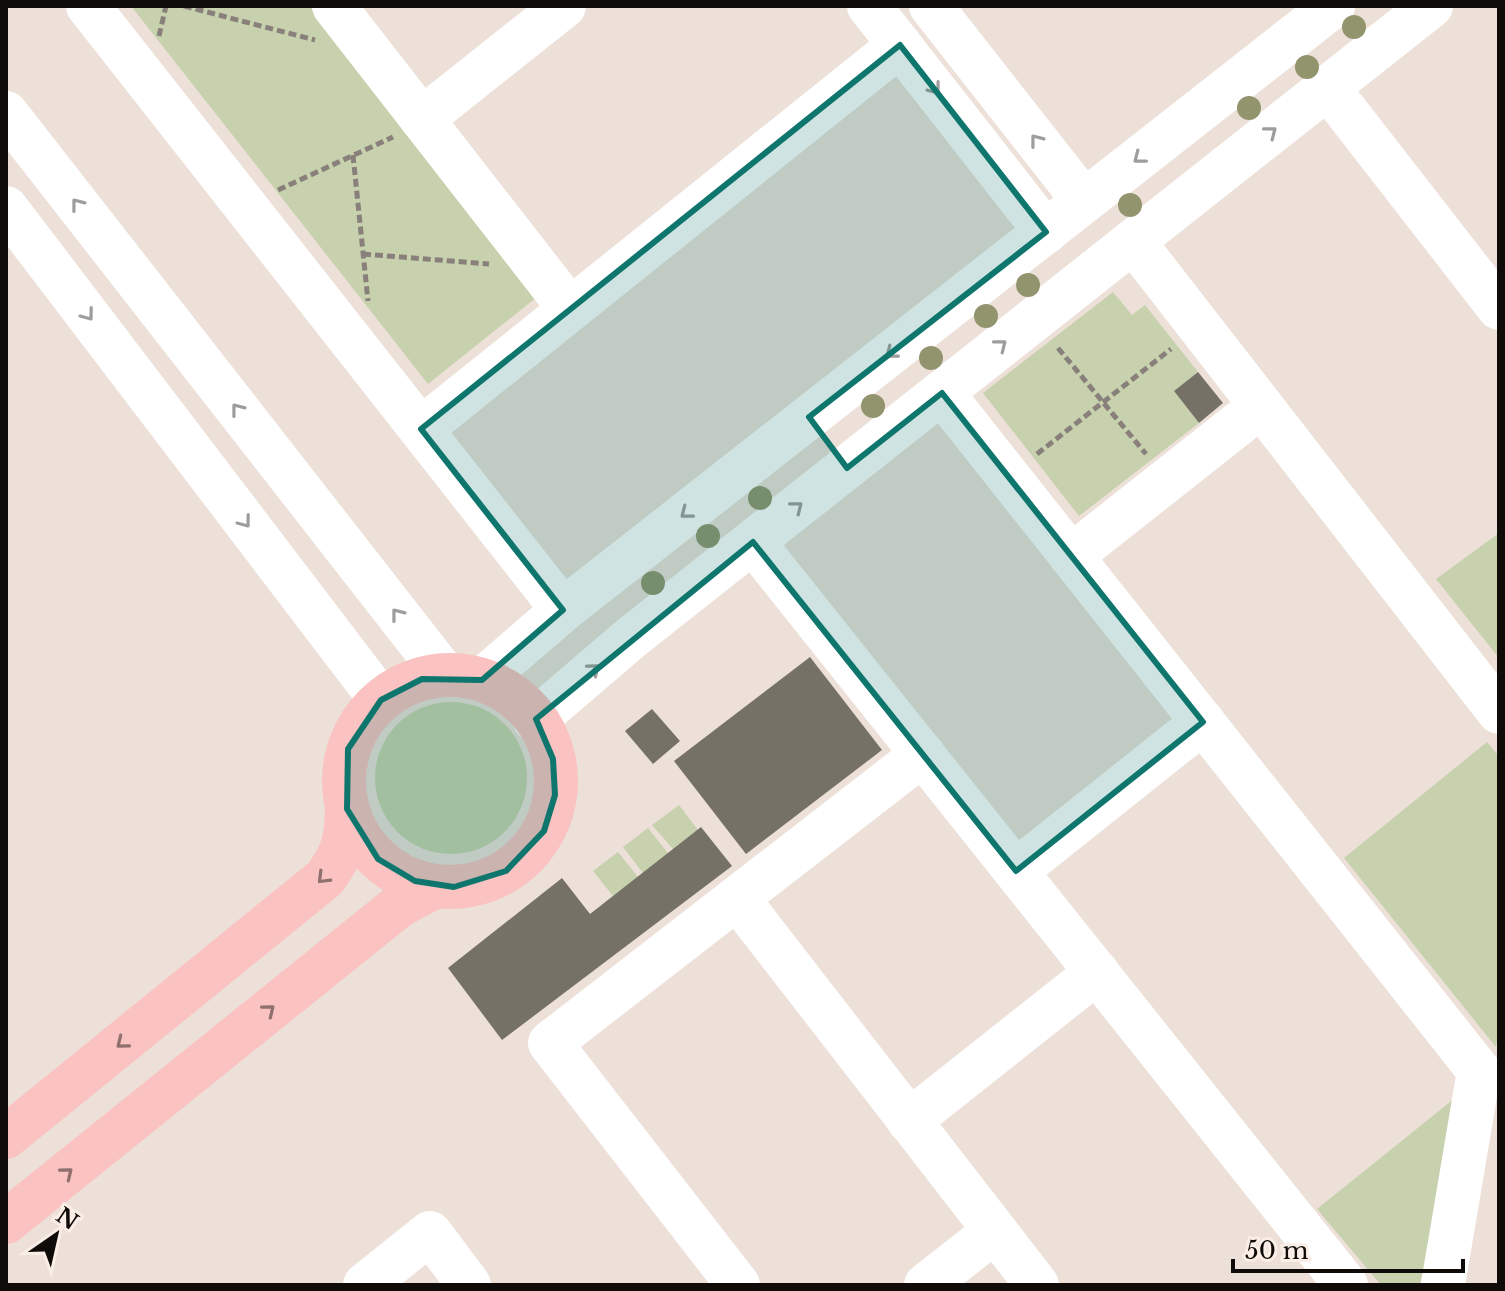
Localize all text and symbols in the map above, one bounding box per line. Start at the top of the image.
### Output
one-way arrow [925,80,939,95]
one-way arrow [1262,128,1277,142]
one-way arrow [1032,134,1046,149]
one-way arrow [1133,148,1148,162]
one-way arrow [72,199,87,213]
one-way arrow [78,306,92,320]
one-way arrow [992,341,1007,355]
one-way arrow [886,343,900,358]
one-way arrow [233,403,247,418]
one-way arrow [788,502,803,516]
one-way arrow [680,504,695,518]
one-way arrow [235,513,250,527]
one-way arrow [393,608,407,623]
one-way arrow [585,664,600,679]
one-way arrow [317,869,332,884]
one-way arrow [260,1005,274,1020]
one-way arrow [116,1033,131,1048]
one-way arrow [58,1169,73,1183]
north arrow [16,1195,96,1275]
text: N [51,1202,83,1236]
scale bar [1233,1223,1463,1273]
text: 50 m [1245,1236,1309,1265]

